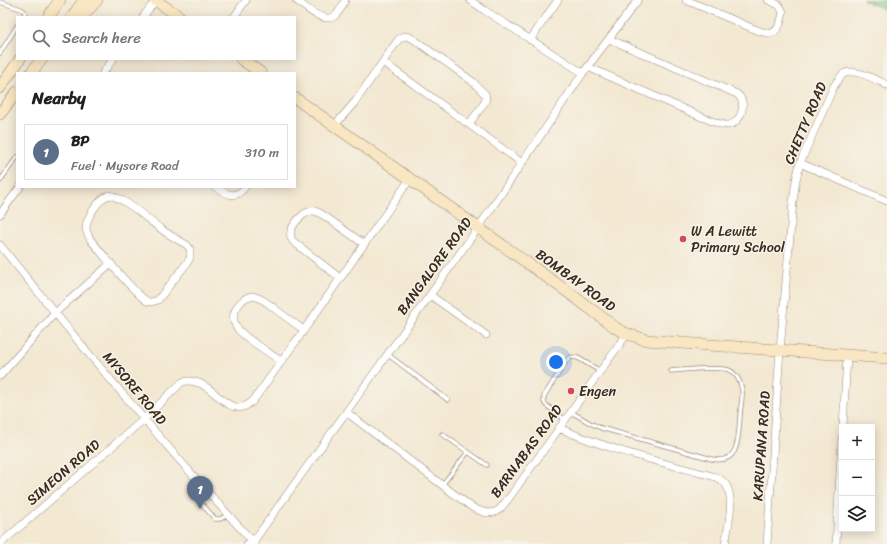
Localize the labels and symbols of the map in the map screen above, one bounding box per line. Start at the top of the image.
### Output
street label: CHETTY ROAD [777,77,834,168]
street label: BANGALORE ROAD [390,212,479,321]
place label: W A Lewitt Primary School [691,219,786,260]
marker: W A Lewitt Primary School [678,234,688,244]
street label: BOMBAY ROAD [530,243,622,319]
street label: MYSORE ROAD [96,346,173,431]
your location [546,352,566,372]
place label: Engen [579,379,617,404]
marker: Engen [566,386,576,396]
street label: KARUPANA ROAD [745,390,778,502]
street label: BARNABAS ROAD [484,399,569,503]
street label: SIMEON ROAD [21,432,107,512]
pin: 1 [187,476,213,509]

